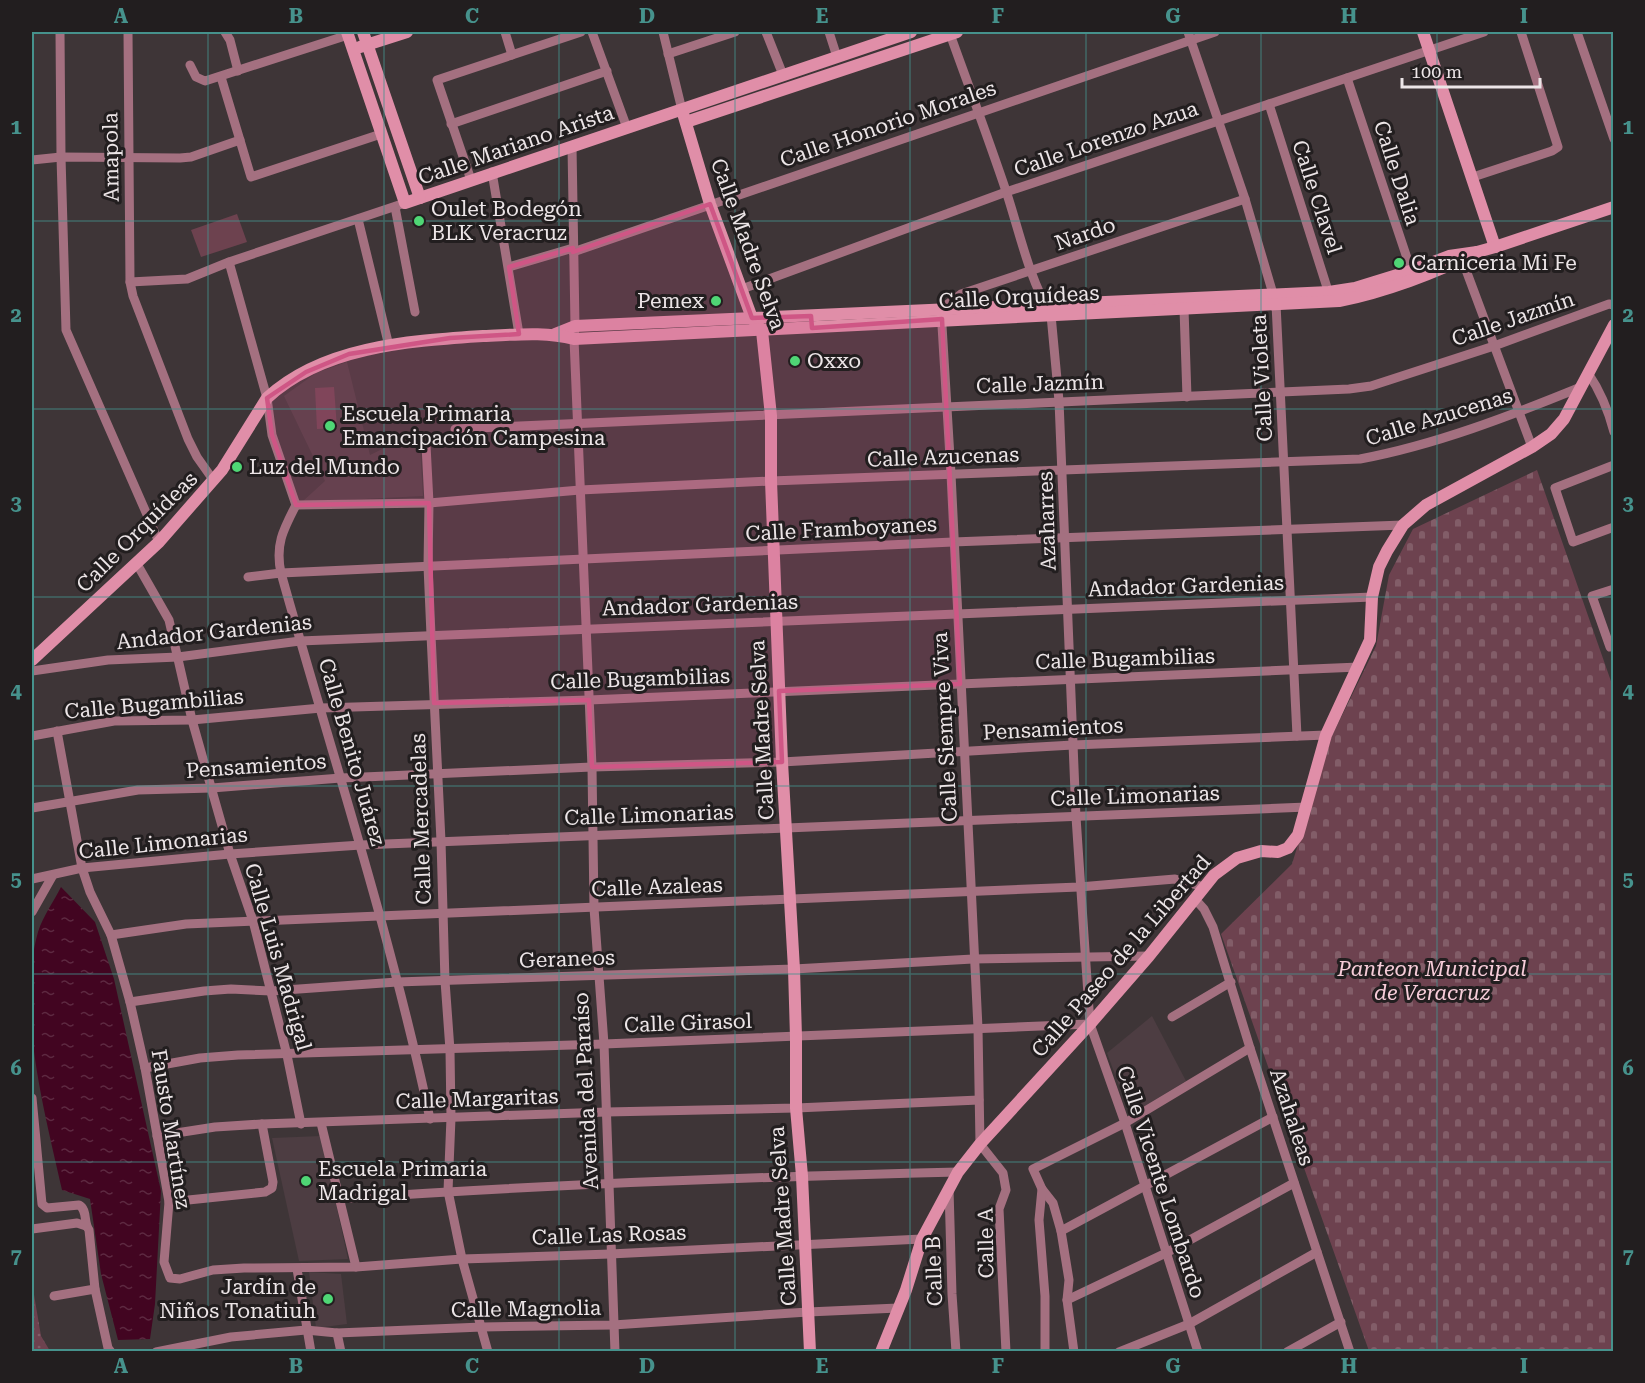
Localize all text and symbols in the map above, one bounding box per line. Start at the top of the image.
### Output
text: A [114,4,129,28]
text: B [289,4,303,28]
text: C [465,4,479,28]
text: D [639,4,655,28]
text: E [816,4,829,28]
text: F [992,4,1004,28]
text: G [1165,4,1181,28]
text: H [1341,4,1357,28]
text: I [1520,4,1528,28]
scale bar [1402,51,1540,89]
text: 100 m [1411,61,1462,82]
street label: Calle Honorio Morales [777,76,999,172]
street label: Calle Lorenzo Azua [1011,96,1202,182]
street label: Calle Mariano Arista [415,100,617,190]
street label: Amapola [98,111,124,202]
text: 1 [10,115,22,139]
text: 1 [1622,115,1634,139]
street label: Calle Dalia [1369,118,1425,229]
street label: Calle Clavel [1287,137,1347,257]
street label: Calle Madre Selva [706,155,790,333]
place label: Oulet Bodegón BLK Veracruz [431,197,582,245]
street label: Nardo [1051,212,1119,256]
marker: Oulet Bodegón BLK Veracruz [412,214,426,228]
place label: Carniceria Mi Fe [1411,251,1577,275]
marker: Carniceria Mi Fe [1392,256,1406,270]
street label: Calle Orquídeas [938,281,1100,313]
street label: Calle Jazmín [1448,287,1578,351]
place label: Pemex [637,289,704,313]
marker: Pemex [709,294,723,308]
text: 2 [10,303,22,327]
text: 2 [1622,303,1634,327]
street label: Calle Violeta [1247,313,1277,442]
place label: Oxxo [807,349,861,373]
marker: Oxxo [788,354,802,368]
street label: Calle Jazmín [975,370,1105,398]
street label: Calle Azucenas [1363,383,1515,451]
place label: Escuela Primaria Emancipación Campesina [342,402,606,450]
marker: Escuela Primaria Emancipación Campesina [323,419,337,433]
street label: Calle Azucenas [866,442,1020,472]
place label: Luz del Mundo [249,455,400,479]
marker: Luz del Mundo [230,460,244,474]
street label: Calle Orquídeas [72,467,202,597]
street label: Azaharres [1033,471,1061,571]
text: 3 [10,491,22,515]
text: 3 [1622,491,1634,515]
street label: Calle Framboyanes [745,512,937,546]
street label: Andador Gardenias [1088,571,1284,601]
street label: Andador Gardenias [602,590,798,620]
street label: Andador Gardenias [115,610,313,654]
street label: Calle Siempre Viva [928,631,962,823]
street label: Calle Madre Selva [745,639,779,821]
street label: Calle Bugambilias [1035,644,1215,674]
street label: Calle Benito Juárez [314,656,390,849]
street label: Calle Bugambilias [550,664,730,694]
text: 4 [10,679,22,703]
text: 4 [1622,679,1634,703]
street label: Calle Bugambilias [63,684,245,724]
street label: Pensamientos [982,713,1124,745]
street label: Calle Mercadelas [406,733,436,905]
street label: Pensamientos [185,749,327,783]
street label: Calle Limonarias [1050,781,1220,811]
street label: Calle Limonarias [564,800,734,830]
street label: Calle Limonarias [77,822,249,864]
street label: Calle Paseo de la Libertad [1027,850,1216,1062]
street label: Calle Luis Madrigal [240,861,316,1054]
text: 5 [10,867,22,891]
text: 5 [1622,867,1634,891]
street label: Calle Azaleas [591,873,723,901]
street label: Geraneos [519,945,615,973]
park label: Panteon Municipal de Veracruz [1337,957,1526,1005]
street label: Avenida del Paraíso [569,992,603,1190]
street label: Calle Girasol [623,1009,753,1037]
street label: Fausto Martínez [147,1047,195,1211]
text: 6 [10,1056,22,1080]
text: 6 [1622,1056,1634,1080]
street label: Calle Vicente Lombardo [1112,1063,1210,1301]
street label: Azahaleas [1265,1066,1319,1168]
street label: Calle Margaritas [395,1084,559,1114]
street label: Calle Madre Selva [765,1125,801,1307]
place label: Escuela Primaria Madrigal [318,1157,488,1205]
marker: Escuela Primaria Madrigal [299,1174,313,1188]
street label: Calle A [973,1207,999,1279]
street label: Calle Las Rosas [531,1220,687,1250]
street label: Calle B [921,1235,947,1307]
text: 7 [10,1244,22,1268]
text: 7 [1622,1244,1634,1268]
place label: Jardín de Niños Tonatiuh [159,1275,316,1323]
marker: Jardín de Niños Tonatiuh [321,1292,335,1306]
street label: Calle Magnolia [451,1296,602,1322]
text: A [114,1354,129,1378]
text: B [289,1354,303,1378]
text: C [465,1354,479,1378]
text: D [639,1354,655,1378]
text: E [816,1354,829,1378]
text: F [992,1354,1004,1378]
text: G [1165,1354,1181,1378]
text: H [1341,1354,1357,1378]
text: I [1520,1354,1528,1378]

